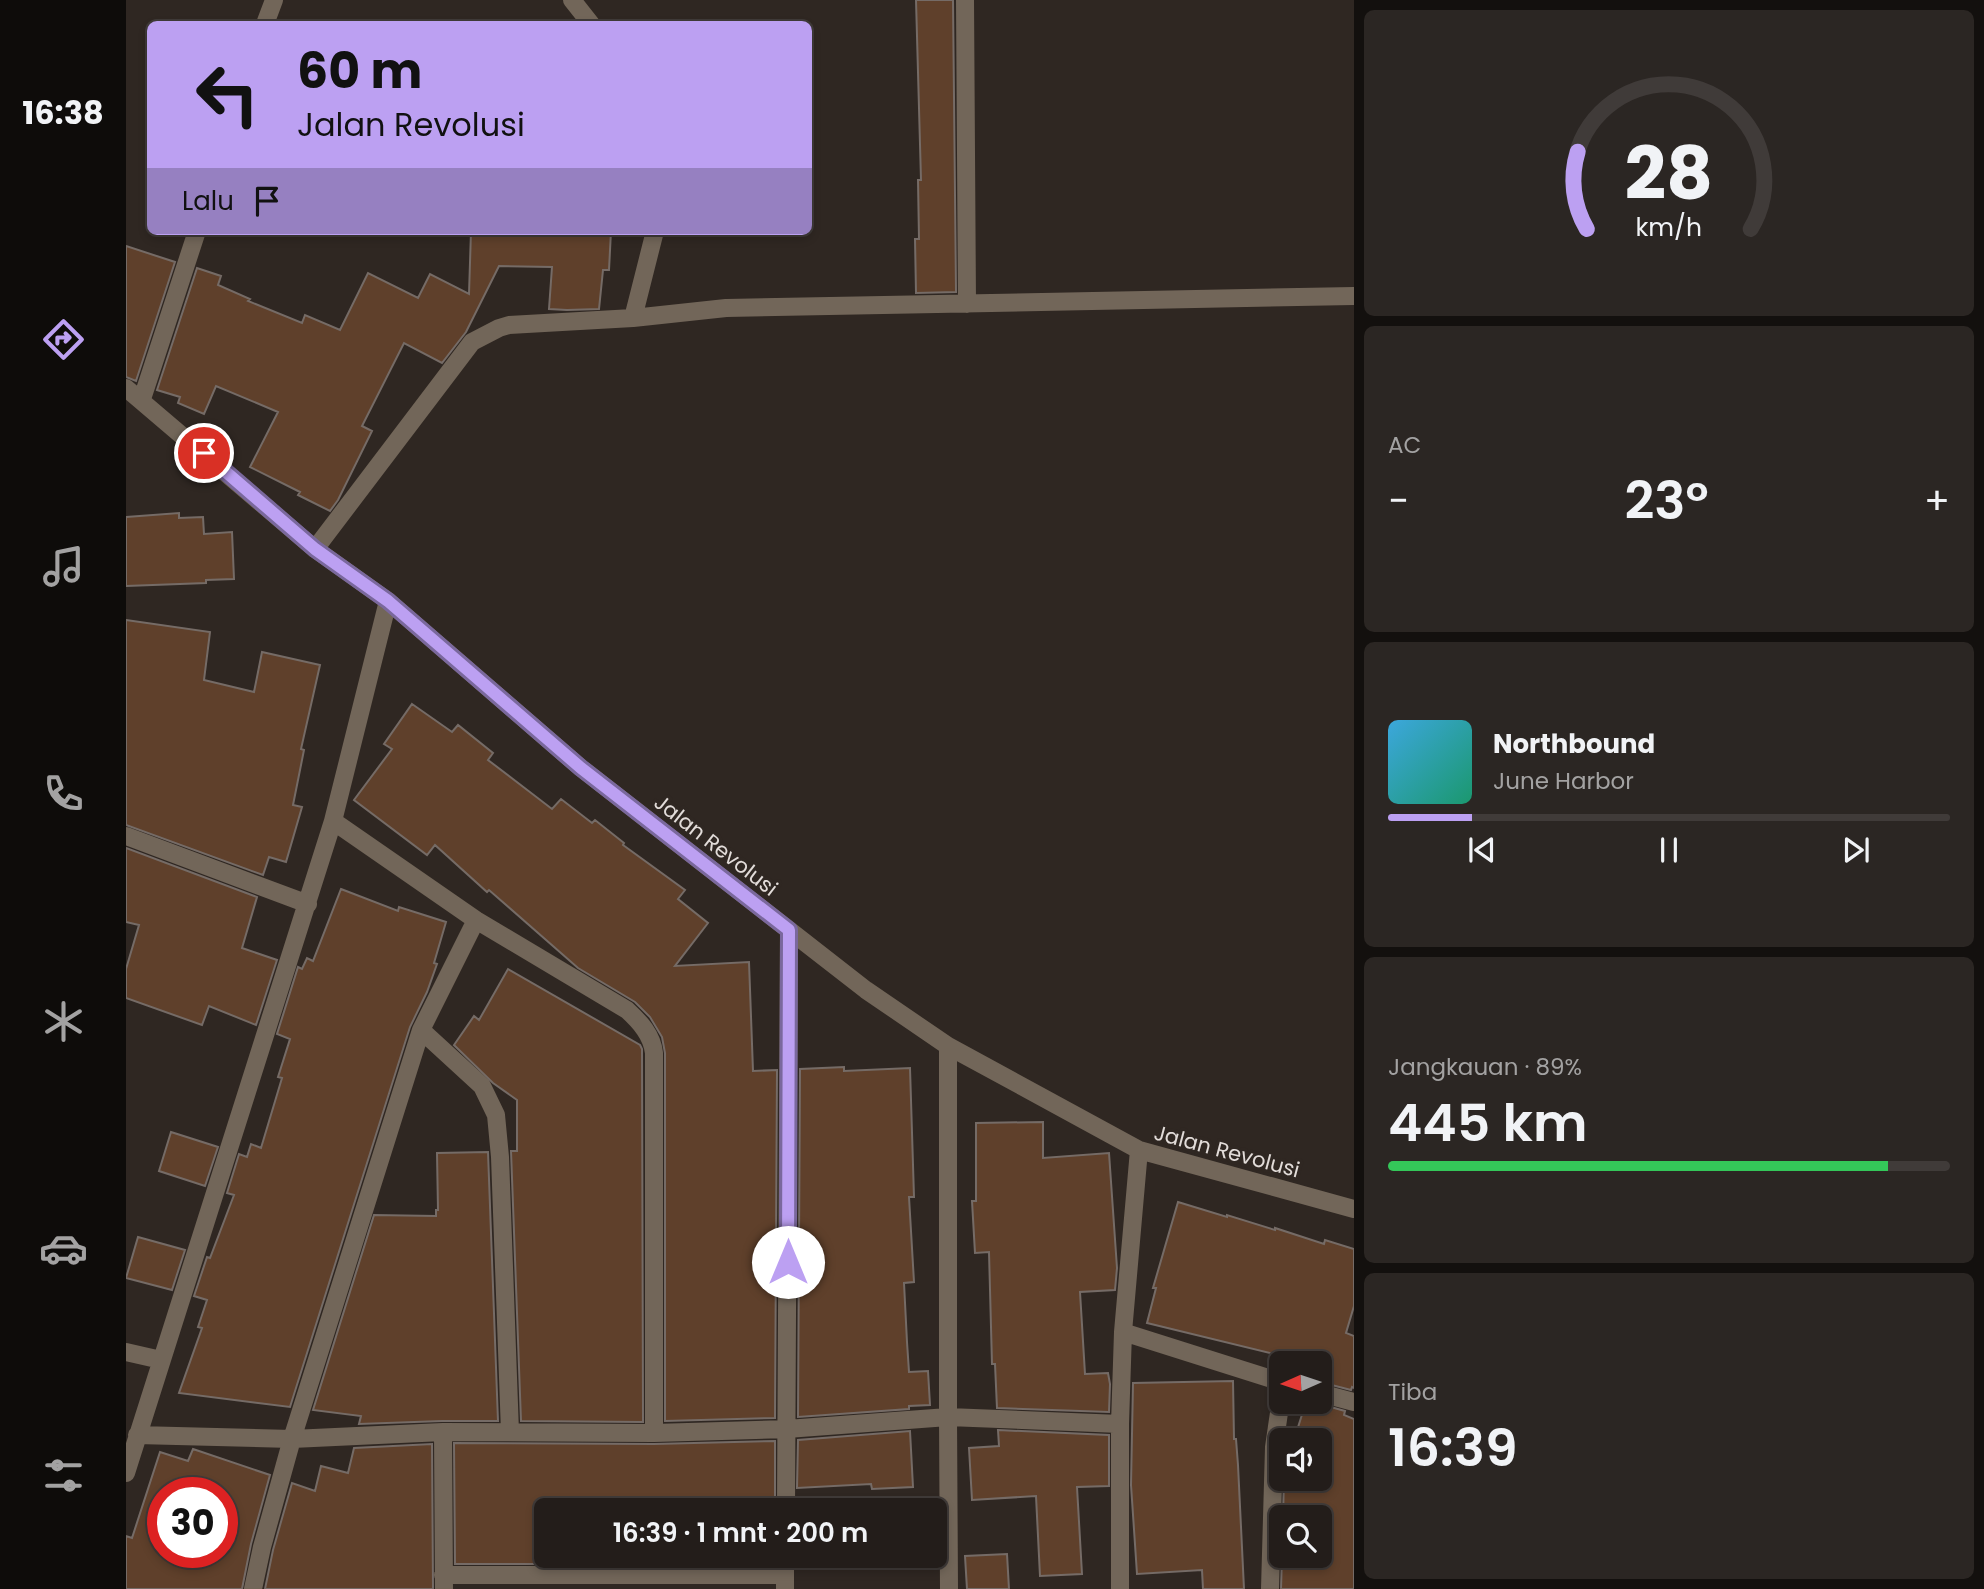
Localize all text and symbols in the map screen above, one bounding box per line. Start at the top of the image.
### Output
text: 60 m [297,37,422,105]
icon: left [182,49,273,140]
text: 16:38 [22,90,104,135]
text: Jalan Revolusi [297,102,525,147]
text: 28 [1625,123,1713,224]
icon: arrive [248,182,286,220]
text: Lalu [182,183,234,219]
text: km/h [1636,210,1702,245]
icon: directions [39,315,88,364]
pin [174,423,234,483]
text: AC [1388,429,1421,461]
icon: arrive [185,434,223,472]
text: 23° [1624,464,1709,537]
text: − [1388,474,1409,527]
text: + [1924,474,1950,527]
icon: music [39,542,88,591]
text: Northbound [1493,726,1655,762]
text: June Harbor [1493,765,1634,797]
icon: phone [39,769,88,818]
street label: Jalan Revolusi [648,788,784,902]
icon: previous [1463,831,1501,869]
icon: pause [1650,831,1688,869]
icon: next [1837,831,1875,869]
icon: climate [39,997,88,1046]
text: Jangkauan · 89% [1388,1051,1582,1083]
text: 445 km [1388,1086,1587,1159]
street label: Jalan Revolusi [1151,1118,1303,1184]
icon: car [39,1224,88,1273]
position arrow [751,1225,825,1299]
north arrow [1269,1351,1332,1414]
map controls [1269,1351,1332,1568]
text: Tiba [1388,1376,1437,1408]
text: 16:39 [1388,1411,1517,1484]
button: sound [1269,1428,1332,1491]
icon: filters [39,1451,88,1500]
speed limit sign: 30 [147,1477,238,1568]
button: search [1269,1505,1332,1568]
text: 16:39 · 1 mnt · 200 m [613,1515,868,1551]

